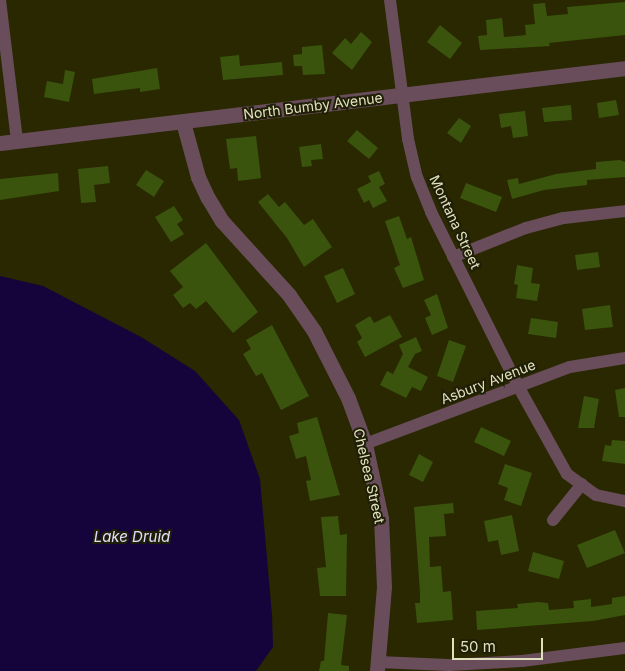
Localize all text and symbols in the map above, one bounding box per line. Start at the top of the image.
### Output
street label: North Bumby Avenue [242,89,384,123]
street label: Montana Street [426,173,484,271]
street label: Asbury Avenue [438,356,538,408]
street label: Chelsea Street [350,427,388,525]
water label: Lake Druid [94,528,170,546]
scale bar [455,628,546,660]
text: 50 m [460,637,496,656]

